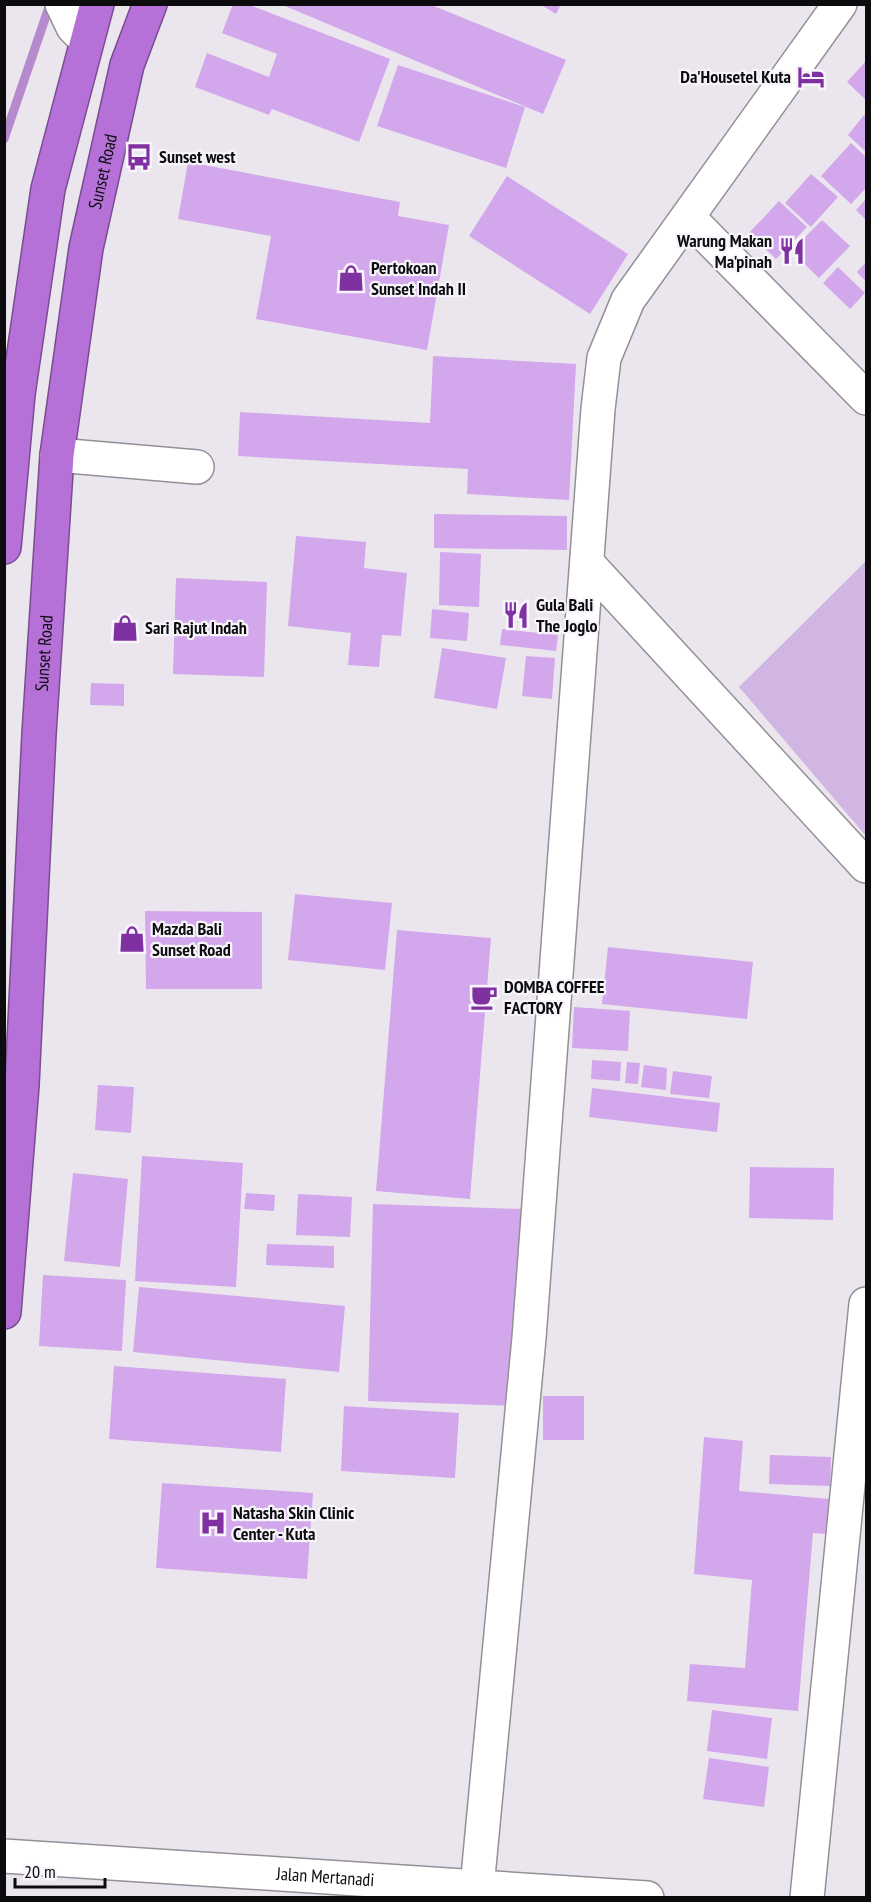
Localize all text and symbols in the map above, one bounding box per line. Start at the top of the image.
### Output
hotel icon: Da'Housetel Kuta [796,62,826,92]
place label: Da'Housetel Kuta [680,65,791,88]
street label: Sunset Road [83,132,122,211]
bus stop icon: Sunset west [124,142,154,172]
place label: Sunset west [159,145,236,168]
place label: Warung Makan Ma'pinah [676,229,772,273]
restaurant icon: Warung Makan Ma'pinah [777,236,807,266]
place label: Pertokoan Sunset Indah II [371,256,466,300]
shop icon: Pertokoan Sunset Indah II [336,263,366,293]
place label: Gula Bali The Joglo [536,593,598,637]
restaurant icon: Gula Bali The Joglo [501,600,531,630]
shop icon: Sari Rajut Indah [110,613,140,643]
street label: Sunset Road [30,614,58,692]
place label: Sari Rajut Indah [145,616,247,639]
place label: Mazda Bali Sunset Road [152,917,231,961]
shop icon: Mazda Bali Sunset Road [117,924,147,954]
place label: DOMBA COFFEE FACTORY [504,975,605,1019]
cafe icon: DOMBA COFFEE FACTORY [469,982,499,1012]
place label: Natasha Skin Clinic Center - Kuta [233,1501,355,1545]
hospital icon: Natasha Skin Clinic Center - Kuta [198,1508,228,1538]
scale bar [15,1851,105,1889]
text: 20 m [24,1860,56,1883]
street label: Jalan Mertanadi [275,1862,375,1891]

